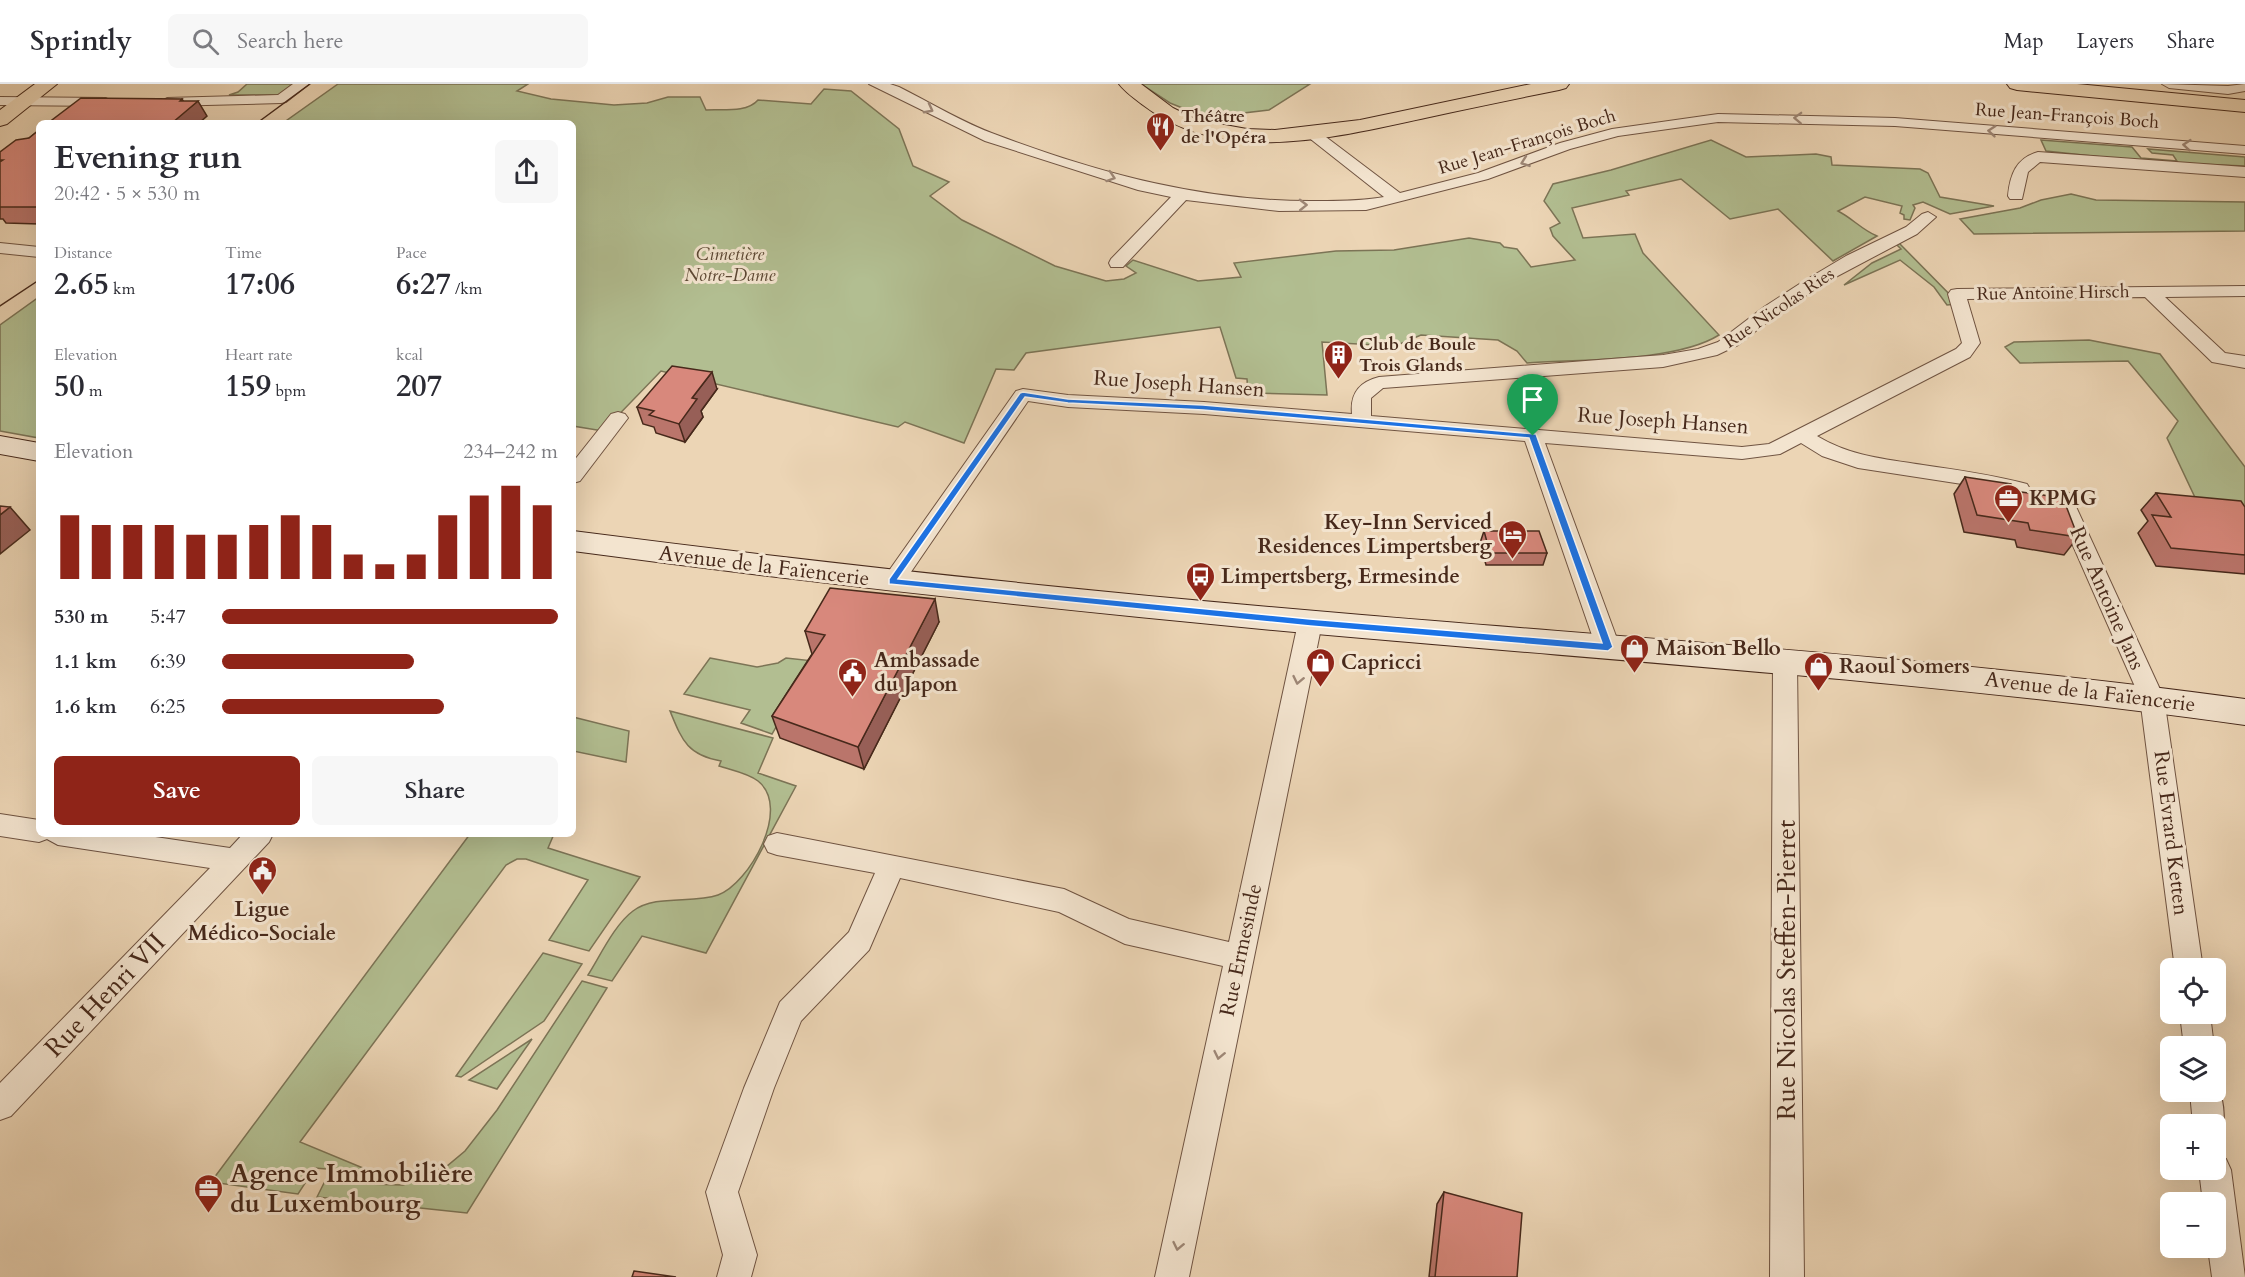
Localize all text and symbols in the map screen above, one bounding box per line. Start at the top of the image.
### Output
search box [168,14,588,68]
text: Sprintly [30,22,132,60]
icon: search [189,25,222,58]
text: Search here [237,26,344,56]
text: Map [2004,27,2044,56]
text: Layers [2077,27,2134,56]
text: Share [2167,27,2215,56]
street label: Rue Jean-François Boch [1974,97,2160,135]
one-way arrow [923,102,933,113]
street label: Rue Jean-François Boch [1435,103,1619,181]
place label: Théâtre de l'Opéra [1181,104,1266,150]
restaurant icon: Théâtre de l'Opéra [1144,110,1176,152]
one-way arrow [1793,112,1802,124]
one-way arrow [1988,125,1997,138]
text: Evening run [54,135,242,180]
one-way arrow [2182,139,2191,152]
button: share [495,140,558,203]
one-way arrow [1520,154,1531,167]
one-way arrow [1105,170,1116,182]
text: 20:42 · 5 × 530 m [54,180,200,207]
one-way arrow [1299,199,1308,212]
text: Distance [54,242,112,264]
text: Time [225,242,262,264]
text: Pace [396,242,427,264]
park label: Cimetière Notre-Dame [685,242,777,288]
street label: Rue Nicolas Ries [1719,262,1839,354]
text: 2.65 [54,264,109,305]
text: 17:06 [225,264,295,305]
text: 6:27 [396,264,451,305]
text: km [109,278,135,300]
text: /km [451,278,482,300]
street label: Rue Antoine Hirsch [1976,279,2130,307]
place label: Club de Boule Trois Glands [1359,332,1476,378]
building icon: Club de Boule Trois Glands [1322,338,1354,380]
text: Elevation [54,344,118,366]
text: Heart rate [225,344,293,366]
text: kcal [396,344,423,366]
street label: Rue Joseph Hansen [1092,364,1266,404]
text: 50 [54,366,85,407]
text: 159 [225,366,271,407]
text: 207 [396,366,442,407]
pin [1507,374,1558,436]
text: m [85,380,103,402]
text: bpm [271,380,306,402]
icon: arrive [1516,383,1549,416]
street label: Rue Joseph Hansen [1576,401,1750,441]
text: Elevation [54,438,133,465]
text: 234–242 m [463,438,558,465]
office icon: KPMG [1992,482,2024,524]
place label: KPMG [2029,484,2097,513]
place label: Key-Inn Serviced Residences Limpertsberg [1257,508,1492,561]
hotel icon: Key-Inn Serviced Residences Limpertsberg [1497,518,1529,560]
street label: Rue Antoine Jans [2062,522,2152,674]
street label: Avenue de la Faïencerie [657,539,871,593]
bus stop icon: Limpertsberg, Ermesinde [1184,560,1216,602]
place label: Limpertsberg, Ermesinde [1221,562,1460,591]
text: 530 m [54,603,109,630]
text: 5:47 [150,603,186,630]
shop icon: Maison Bello [1619,632,1651,674]
place label: Maison Bello [1656,634,1781,663]
place label: Ambassade du Japon [874,646,980,699]
shop icon: Capricci [1304,646,1336,688]
text: 1.1 km [54,648,117,675]
text: 6:39 [150,648,186,675]
place label: Capricci [1341,648,1422,677]
shop icon: Raoul Somers [1802,650,1834,692]
place label: Raoul Somers [1839,652,1970,681]
public building icon: Ambassade du Japon [837,656,869,698]
street label: Avenue de la Faïencerie [1983,665,2197,719]
one-way arrow [1292,674,1305,684]
text: 1.6 km [54,693,117,720]
text: 6:25 [150,693,186,720]
street label: Rue Evrard Ketten [2146,749,2196,917]
button: Save [54,756,300,825]
button: Share [312,756,558,825]
street label: Rue Nicolas Steffen-Pierret [1769,820,1804,1120]
public building icon: Ligue Médico-Sociale [246,854,278,896]
street label: Rue Ermesinde [1213,881,1269,1019]
place label: Ligue Médico-Sociale [188,895,336,948]
street label: Rue Henri VII [37,925,173,1065]
map controls [2160,958,2226,1258]
button: locate [2160,958,2226,1024]
button: layers [2160,1036,2226,1102]
one-way arrow [1213,1050,1226,1060]
button: + [2160,1114,2226,1180]
place label: Agence Immobilière du Luxembourg [230,1156,473,1221]
office icon: Agence Immobilière du Luxembourg [193,1172,225,1214]
button: − [2160,1192,2226,1258]
one-way arrow [1172,1241,1185,1251]

